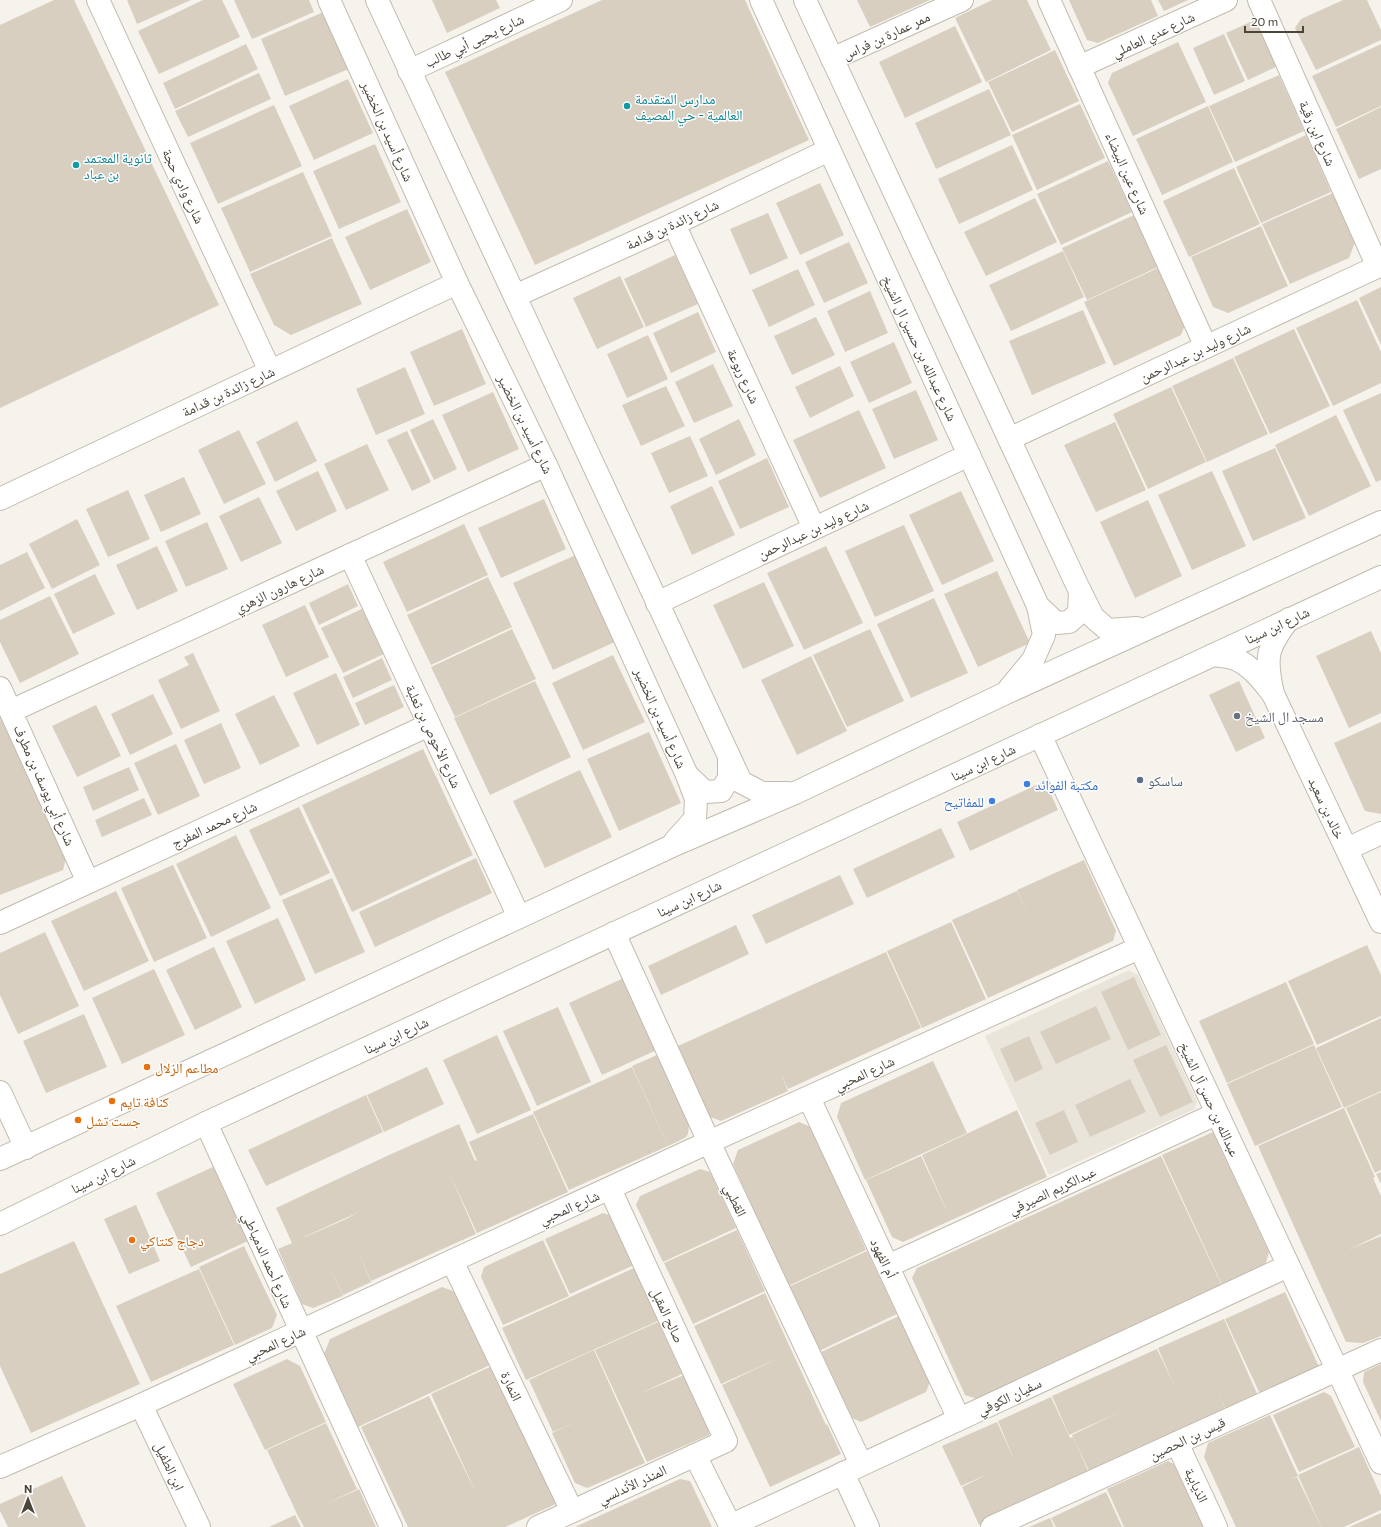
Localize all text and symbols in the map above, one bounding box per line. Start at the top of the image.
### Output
street label: ممر عمارة بن فراس [840,7,933,64]
street label: شارع عدي العاملي [1109,7,1199,64]
scale bar [1245,8,1303,34]
street label: شارع يحيى أبي طالب [422,10,528,74]
text: 20 m [1251,14,1278,28]
street label: شارع أسيد بن الخضير [356,77,418,185]
place label: مدارس المتقدمة العالمية - حي المصيف [635,90,743,126]
street label: شارع ابن رقية [1294,98,1340,169]
marker: مدارس المتقدمة العالمية - حي المصيف [622,101,632,111]
street label: شارع عين البيضاء [1100,129,1154,218]
street label: شارع وادي حجة [156,146,209,228]
place label: ثانوية المعتمد بن عباد [84,149,152,183]
marker: ثانوية المعتمد بن عباد [71,160,81,170]
street label: شارع زائدة بن قدامة [623,195,722,255]
street label: شارع عبدالله بن حسين ال الشيخ [877,272,961,424]
street label: شارع وليد بن عبدالرحمن [1137,319,1254,387]
street label: شارع ربوعة [722,346,764,407]
street label: شارع زائدة بن قدامة [179,362,278,422]
street label: شارع أسيد بن الخضير [492,371,557,477]
street label: شارع وليد بن عبدالرحمن [755,496,872,564]
street label: شارع هارون الزهري [232,560,328,619]
street label: شارع ابن سينا [1242,603,1313,649]
street label: شارع أسيد بن الخضير [629,664,691,772]
street label: شارع الأحوص بن ثعلبة [401,681,465,791]
place label: مسجد ال الشيخ [1245,708,1324,727]
marker: مسجد ال الشيخ [1232,711,1242,721]
street label: شارع أبي يوسف بن مطرف [7,722,79,850]
street label: شارع ابن سينا [948,740,1019,786]
place label: ساسكو [1148,772,1183,790]
street label: خالد بن سعيد [1304,774,1349,842]
marker: ساسكو [1135,775,1145,785]
place label: مكتبة الفوائد [1035,776,1098,794]
marker: مكتبة الفوائد [1022,779,1032,789]
place label: للمفاتيح [944,793,984,812]
marker: للمفاتيح [987,796,997,806]
street label: شارع محمد المفرج [169,797,260,853]
street label: شارع ابن سينا [654,876,725,922]
street label: شارع ابن سينا [361,1013,432,1059]
street label: عبدالله بن حسن آل الشيخ [1174,1039,1244,1160]
street label: شارع المحبي [831,1052,898,1098]
place label: مطاعم الزلال [155,1059,218,1078]
marker: مطاعم الزلال [142,1062,152,1072]
place label: كنافة تايم [120,1093,169,1112]
marker: كنافة تايم [107,1096,117,1106]
place label: جست تشل [86,1112,141,1130]
marker: جست تشل [73,1115,83,1125]
street label: شارع ابن سينا [68,1151,139,1199]
street label: عبدالكريم الصيرفي [1006,1162,1100,1221]
street label: القطبي [718,1181,751,1221]
street label: شارع المحبي [536,1186,603,1231]
street label: شارع أحمد الدمياطي [236,1209,297,1312]
place label: دجاج كنتاكي [140,1232,204,1252]
marker: دجاج كنتاكي [127,1235,137,1245]
street label: أم الفهود [866,1235,901,1282]
street label: صالح المقبل [646,1284,688,1346]
street label: شارع المحبي [242,1322,309,1368]
street label: النمارة [497,1368,526,1404]
street label: سفيان الكوفي [974,1374,1045,1421]
street label: قيس بن الحصين [1146,1413,1228,1464]
street label: ابن الطفيل [150,1439,189,1494]
street label: المنذر الأندلسي [595,1461,671,1511]
street label: الذيابية [1181,1465,1212,1505]
north arrow [8,1479,48,1519]
text: N [24,1482,32,1495]

